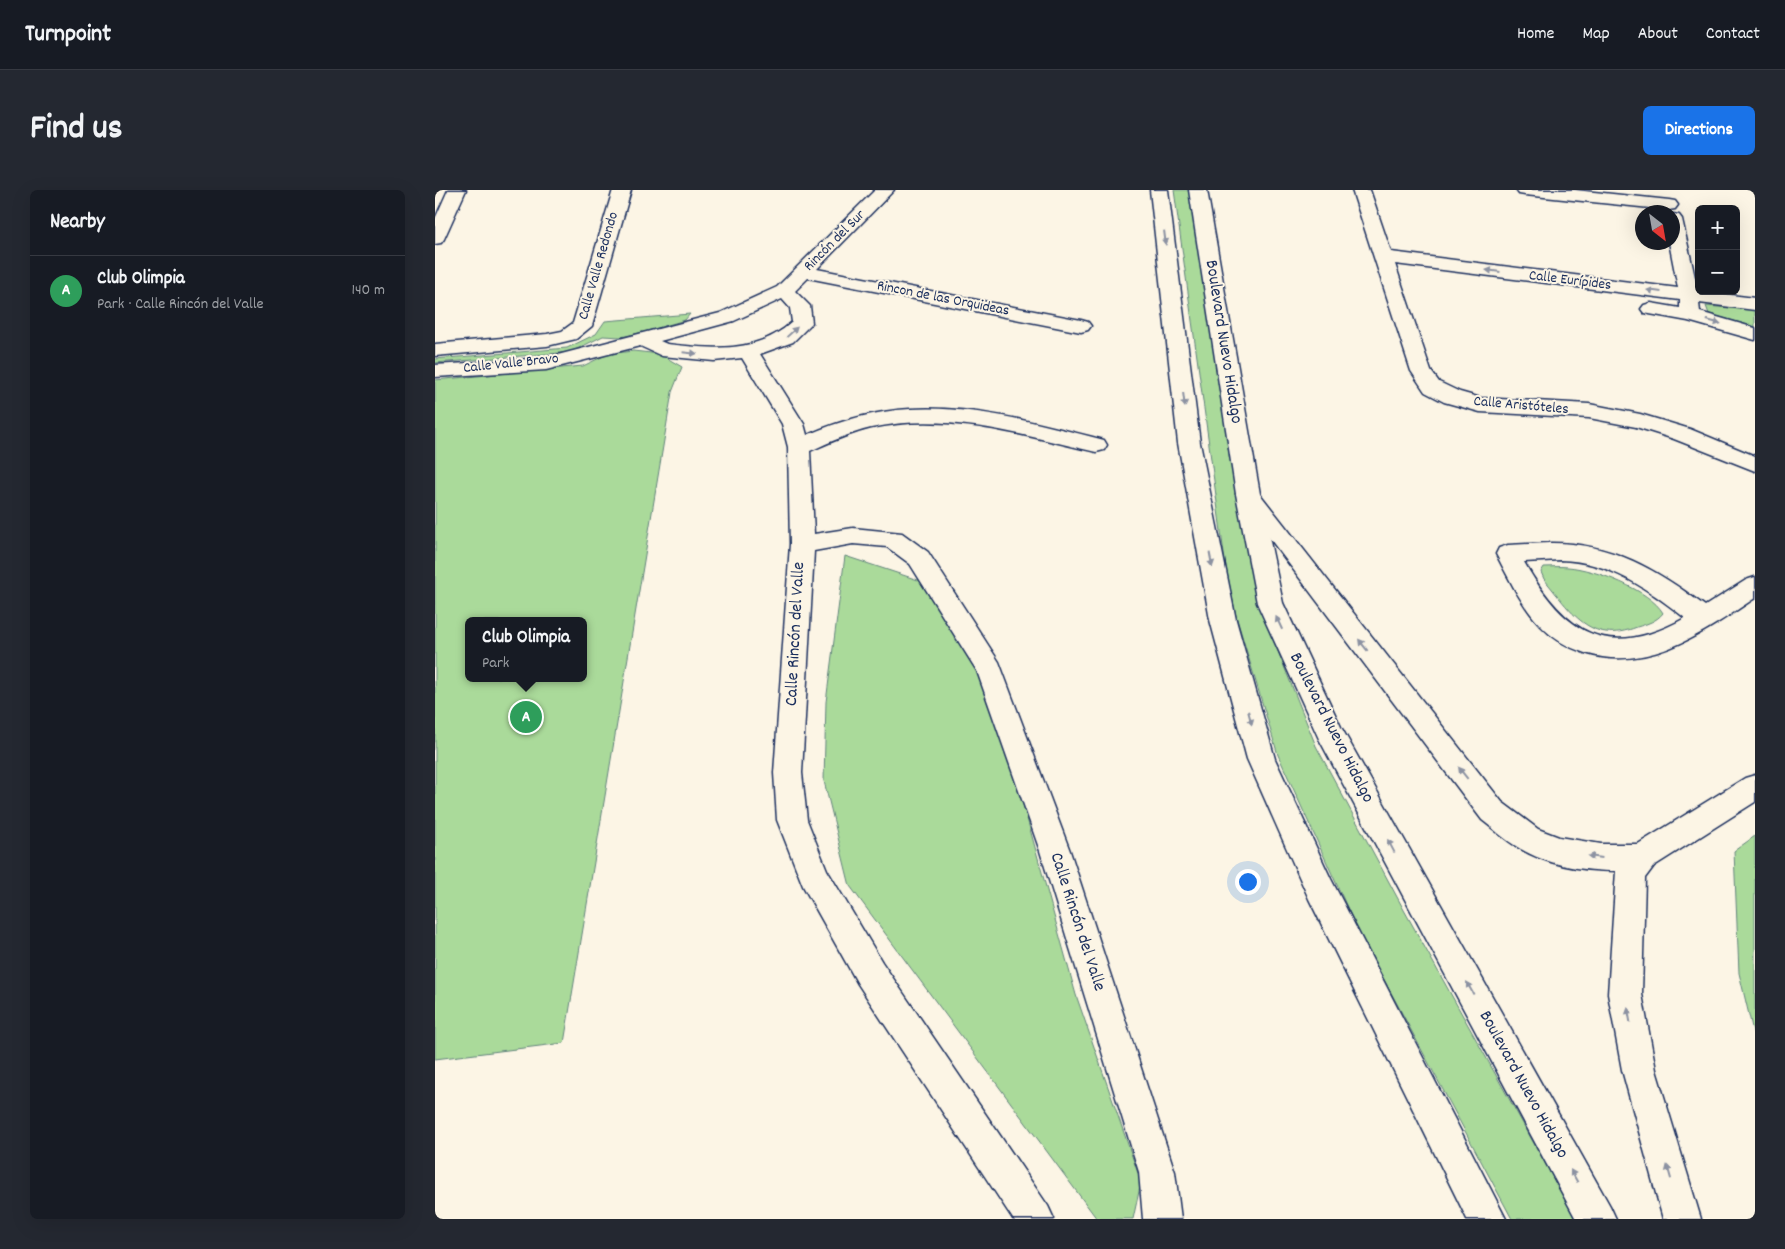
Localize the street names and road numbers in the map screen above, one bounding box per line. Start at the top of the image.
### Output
street label: Rincón del Sur [799,205,871,277]
street label: Calle Valle Redondo [573,209,625,323]
street label: Boulevard Nuevo Hidalgo [1198,258,1248,426]
street label: Calle Eurípides [1528,265,1612,297]
street label: Rincon de las Orquideas [875,275,1011,323]
street label: Calle Valle Bravo [462,348,560,380]
street label: Calle Aristóteles [1473,391,1569,421]
street label: Calle Rincón del Valle [780,561,812,707]
street label: Boulevard Nuevo Hidalgo [1282,649,1380,807]
street label: Calle Rincón del Valle [1043,849,1111,995]
street label: Boulevard Nuevo Hidalgo [1472,1007,1574,1163]

